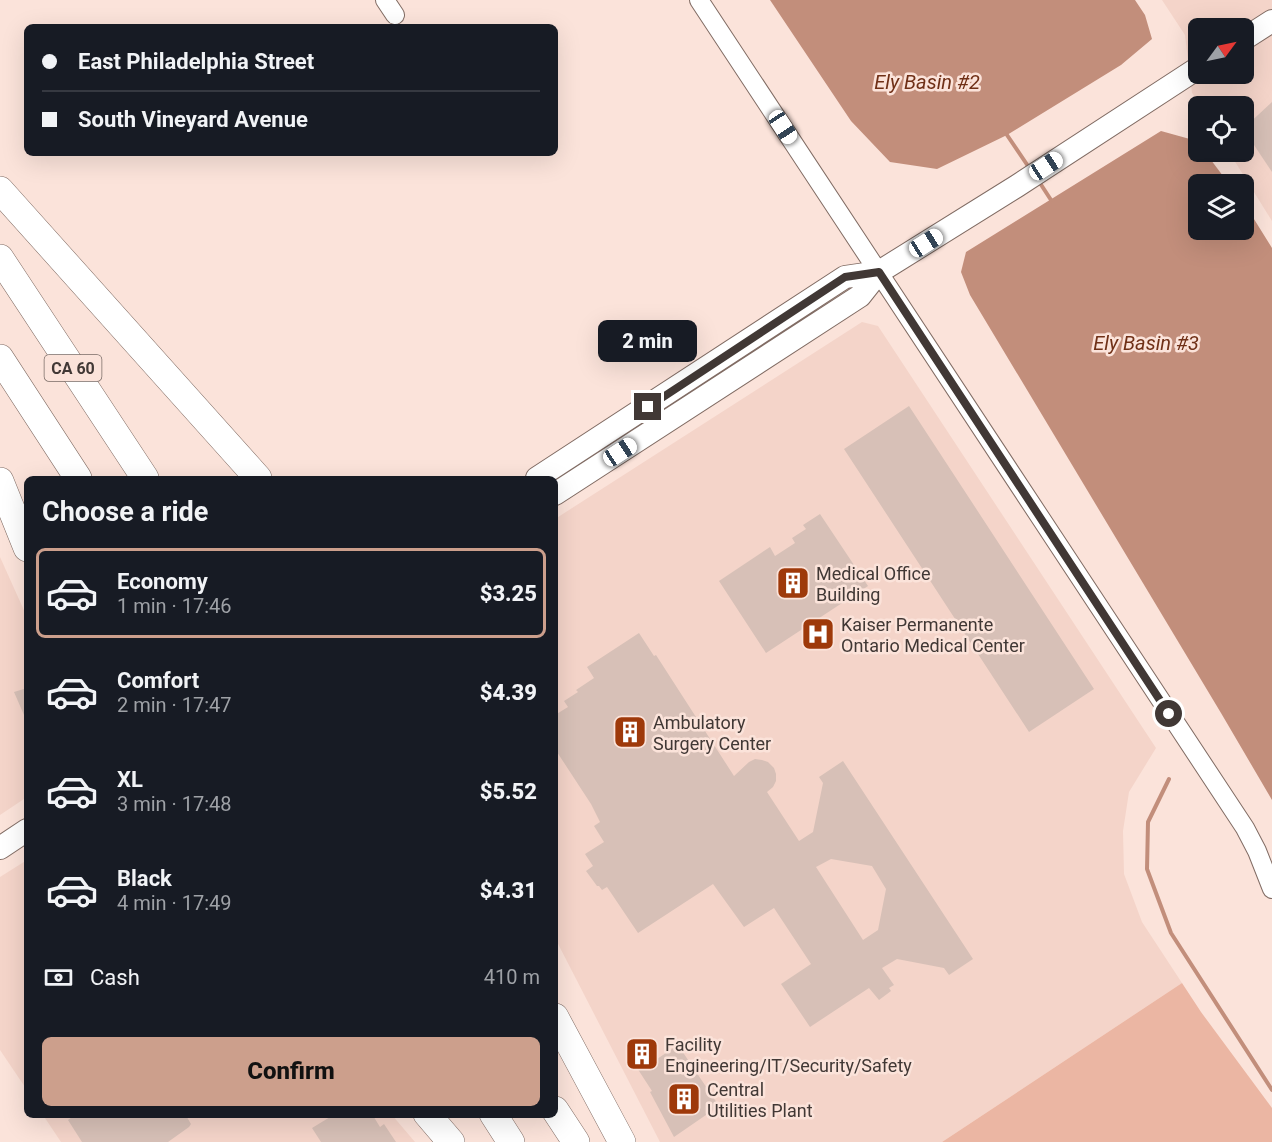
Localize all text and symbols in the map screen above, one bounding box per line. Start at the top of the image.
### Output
north arrow [1188,18,1254,84]
map controls [1188,18,1254,240]
text: East Philadelphia Street [78,49,314,74]
water label: Ely Basin #2 [874,70,980,94]
button: locate [1188,96,1254,162]
text: South Vineyard Avenue [78,107,308,132]
car [766,107,800,147]
car [1026,149,1066,183]
button: layers [1188,174,1254,240]
car [906,226,946,260]
callout: 2 min [598,320,698,362]
text: 2 min [622,329,673,353]
water label: Ely Basin #3 [1093,331,1199,355]
road number: CA 60 [44,355,101,381]
route end [634,393,661,420]
car [600,435,640,469]
text: Choose a ride [42,496,208,528]
place label: Medical Office Building [816,563,931,605]
building icon: Medical Office Building [775,565,811,601]
icon: car [45,566,99,620]
text: Economy [117,569,208,594]
text: $3.25 [480,581,537,606]
text: 1 min · 17:46 [117,594,232,618]
place label: Kaiser Permanente Ontario Medical Center [841,614,1025,656]
hospital icon: Kaiser Permanente Ontario Medical Center [800,616,836,652]
icon: car [45,665,99,719]
text: Comfort [117,668,199,693]
text: $4.39 [480,680,537,705]
text: 2 min · 17:47 [117,693,232,717]
route start [1155,700,1182,727]
place label: Ambulatory Surgery Center [653,712,771,754]
building icon: Ambulatory Surgery Center [612,714,648,750]
icon: car [45,764,99,818]
text: XL [117,767,143,792]
text: $5.52 [480,779,537,804]
text: 3 min · 17:48 [117,792,232,816]
icon: car [45,863,99,917]
text: Black [117,866,172,891]
text: $4.31 [480,878,537,903]
text: 4 min · 17:49 [117,891,232,915]
icon: cash [42,961,75,994]
text: Cash [90,965,140,990]
text: 410 m [484,965,540,989]
place label: Facility Engineering/IT/Security/Safety [665,1034,912,1076]
building icon: Facility Engineering/IT/Security/Safety [624,1036,660,1072]
button: Confirm [42,1037,540,1106]
place label: Central Utilities Plant [707,1079,813,1121]
building icon: Central Utilities Plant [666,1081,702,1117]

